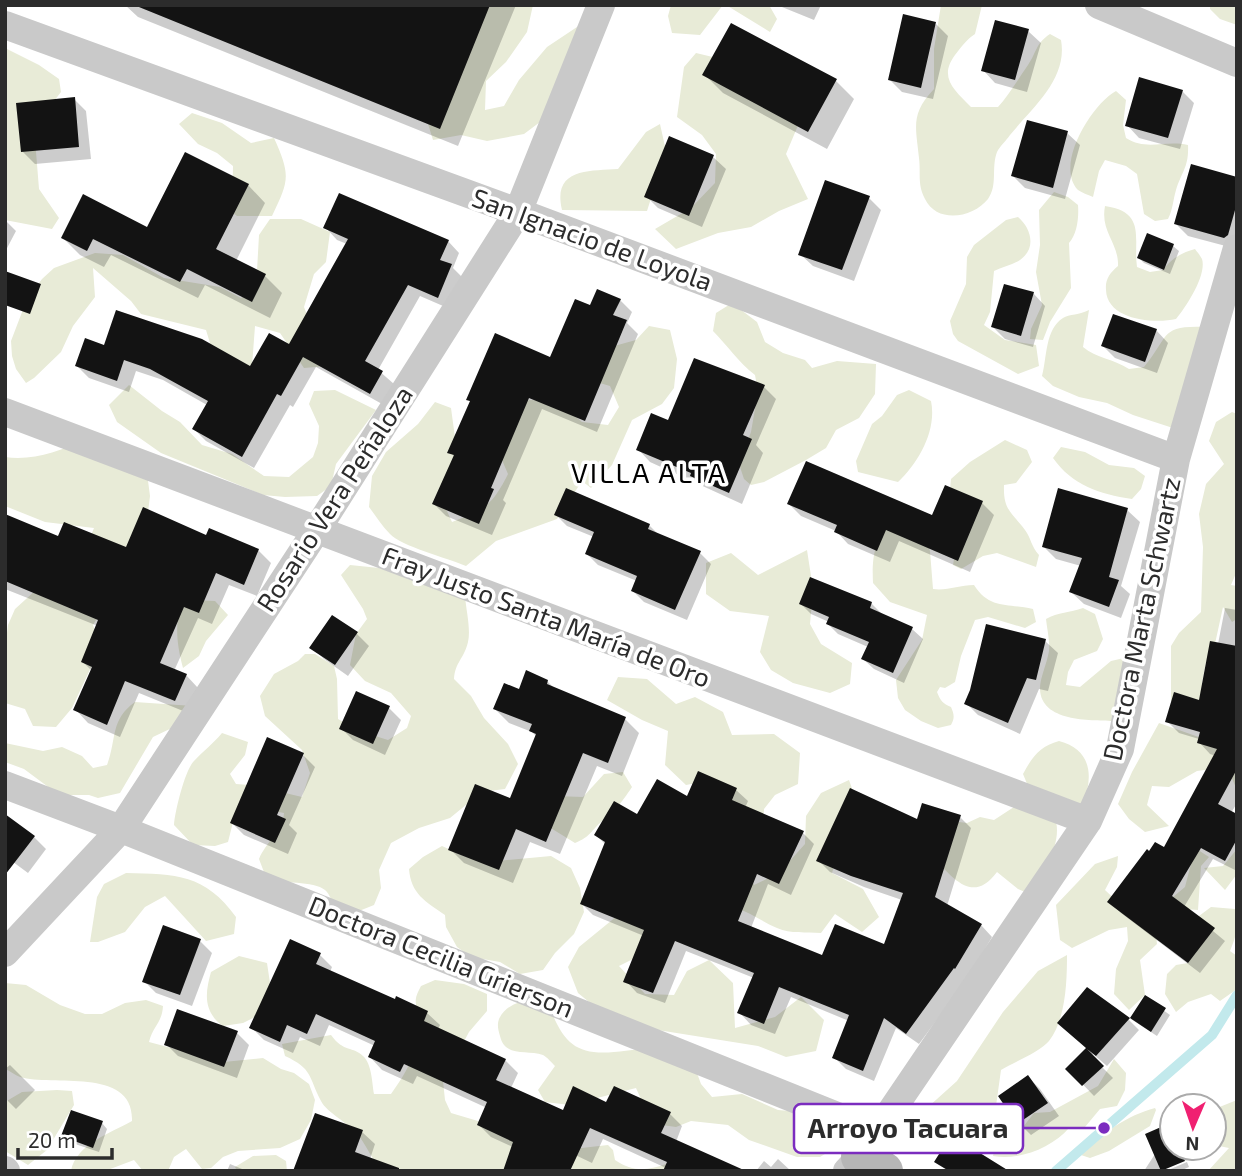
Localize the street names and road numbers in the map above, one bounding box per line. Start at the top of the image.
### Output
street label: San Ignacio de Loyola [468,181,717,296]
street label: Rosario Vera Peñaloza [249,380,418,617]
street label: Doctora Marta Schwartz [1095,474,1186,763]
street label: Fray Justo Santa María de Oro [378,539,715,693]
street label: Doctora Cecilia Grierson [305,888,578,1023]

